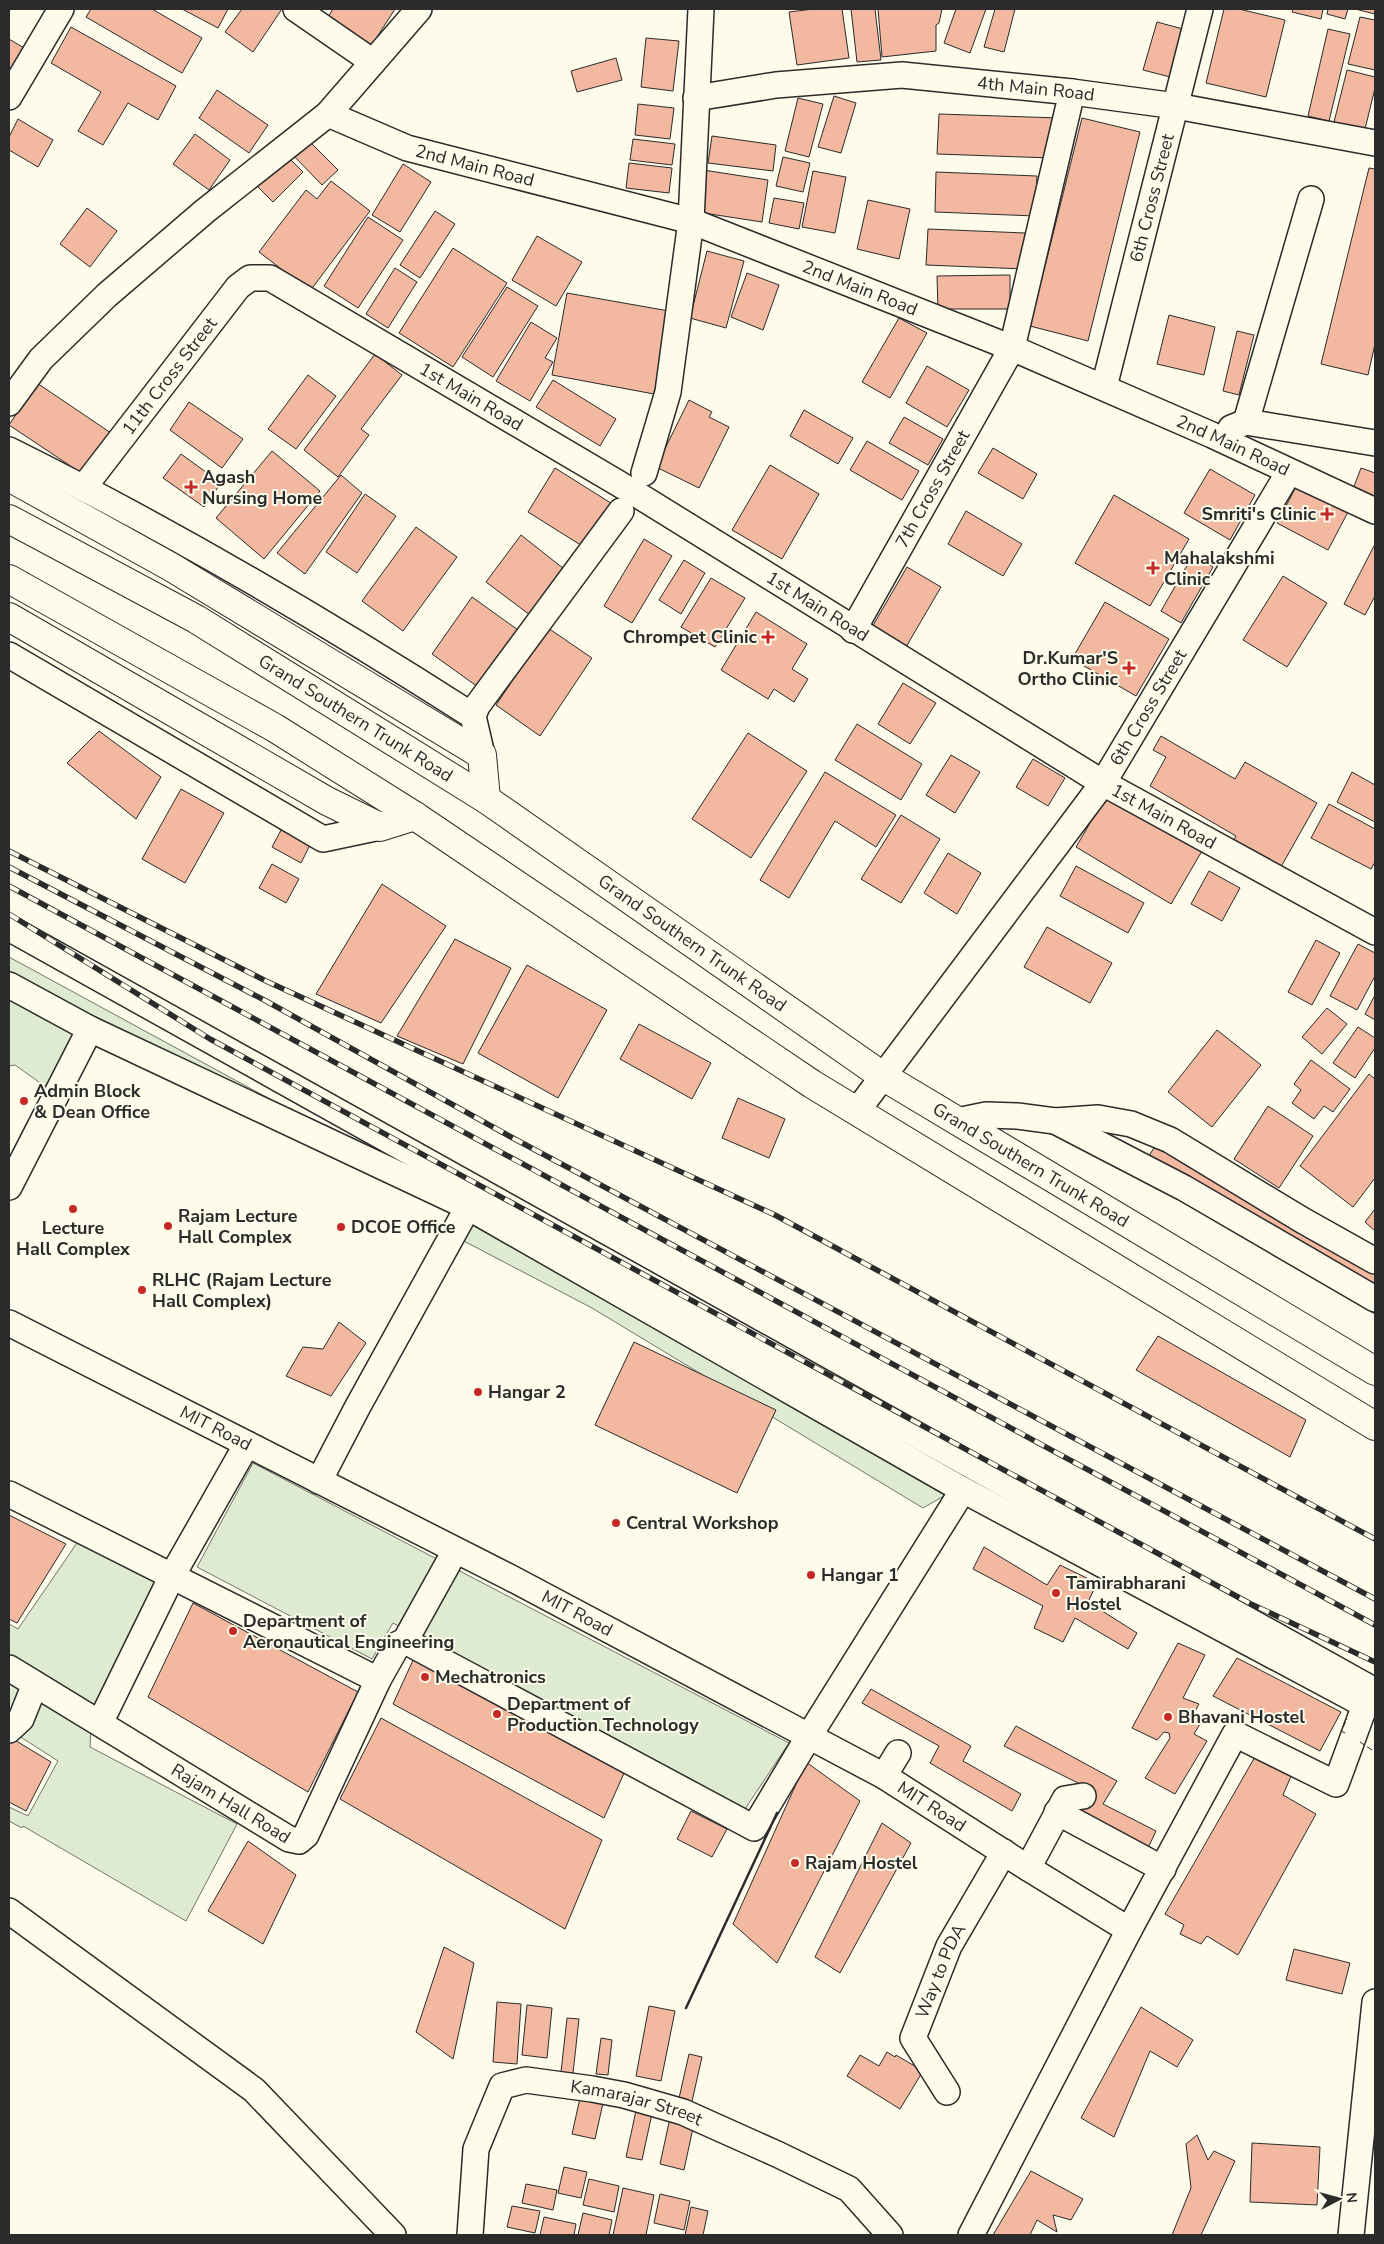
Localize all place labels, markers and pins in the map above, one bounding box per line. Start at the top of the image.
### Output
place label: Agash Nursing Home [202,465,323,510]
marker: Agash Nursing Home [184,480,198,494]
place label: Smriti's Clinic [1202,502,1316,526]
marker: Smriti's Clinic [1320,507,1334,521]
place label: Mahalakshmi Clinic [1164,546,1275,591]
marker: Mahalakshmi Clinic [1146,561,1160,575]
place label: Chrompet Clinic [623,625,758,649]
marker: Chrompet Clinic [761,630,775,644]
place label: Dr.Kumar'S Ortho Clinic [1017,646,1119,691]
marker: Dr.Kumar'S Ortho Clinic [1122,661,1136,675]
place label: Admin Block & Dean Office [34,1079,150,1124]
marker: Admin Block & Dean Office [18,1095,30,1107]
marker: Lecture Hall Complex [67,1203,79,1215]
place label: Rajam Lecture Hall Complex [178,1204,298,1249]
place label: DCOE Office [351,1215,456,1239]
place label: Lecture Hall Complex [16,1216,130,1261]
marker: Rajam Lecture Hall Complex [162,1220,174,1232]
marker: DCOE Office [335,1221,347,1233]
place label: RLHC (Rajam Lecture Hall Complex) [152,1268,332,1313]
marker: RLHC (Rajam Lecture Hall Complex) [136,1284,148,1296]
place label: Hangar 2 [488,1380,566,1404]
marker: Hangar 2 [472,1386,484,1398]
place label: Central Workshop [626,1511,779,1535]
marker: Central Workshop [610,1517,622,1529]
place label: Hangar 1 [821,1563,899,1587]
marker: Hangar 1 [805,1569,817,1581]
place label: Tamirabharani Hostel [1066,1571,1186,1616]
marker: Tamirabharani Hostel [1050,1587,1062,1599]
place label: Department of Aeronautical Engineering [243,1609,454,1654]
marker: Department of Aeronautical Engineering [227,1625,239,1637]
place label: Mechatronics [435,1665,546,1689]
marker: Mechatronics [419,1671,431,1683]
place label: Department of Production Technology [507,1692,699,1737]
place label: Bhavani Hostel [1178,1705,1305,1729]
marker: Department of Production Technology [491,1708,503,1720]
marker: Bhavani Hostel [1162,1711,1174,1723]
place label: Rajam Hostel [805,1851,918,1875]
marker: Rajam Hostel [789,1857,801,1869]

